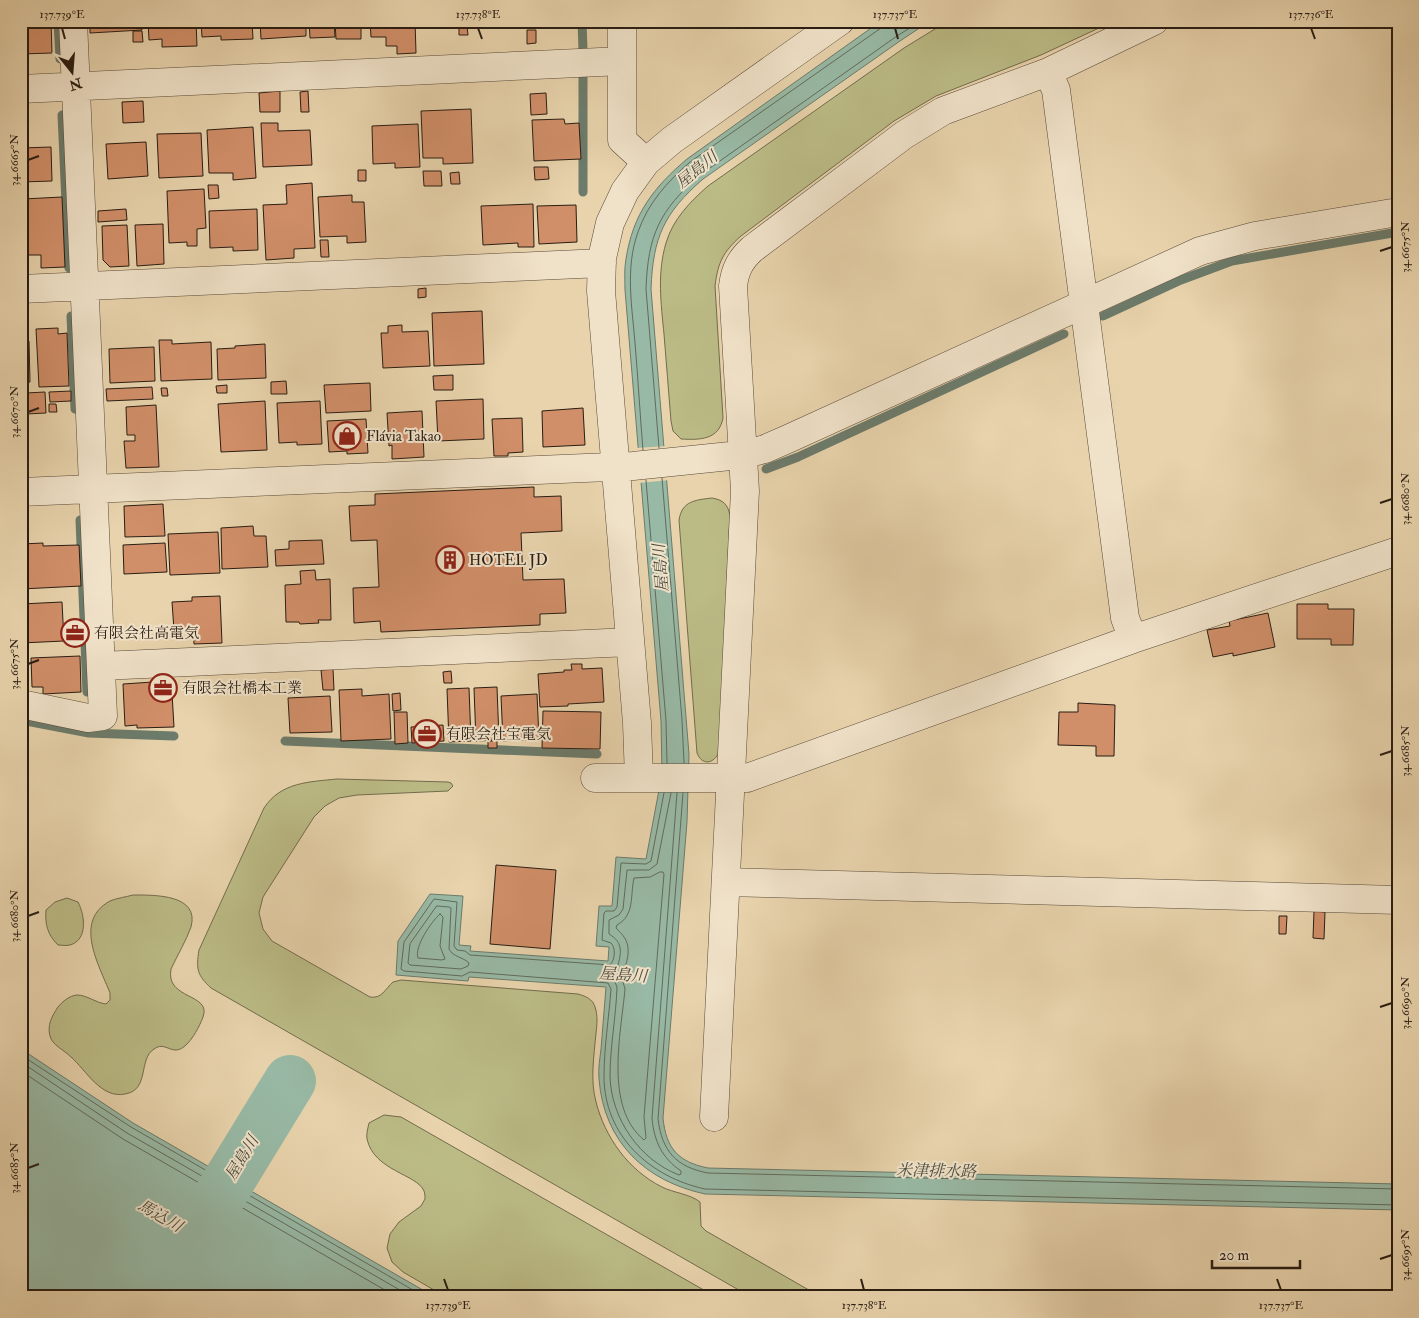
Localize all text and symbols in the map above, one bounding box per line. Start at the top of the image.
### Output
text: 137.739°E [39,7,85,22]
text: 137.738°E [456,7,501,22]
text: 137.737°E [873,7,918,22]
text: 137.736°E [1288,7,1334,22]
north arrow [48,48,98,98]
text: N [67,74,85,94]
text: 34.6665°N [7,134,22,186]
water label: 屋島川 [672,146,723,193]
text: 34.6675°N [1398,221,1413,273]
text: 34.6670°N [7,386,22,438]
shop icon: Flávia Takao [332,421,362,451]
place label: Flávia Takao [366,427,441,446]
text: 34.6680°N [1398,473,1413,525]
water label: 屋島川 [649,541,673,593]
building icon: HOTEL JD [435,545,465,575]
place label: HOTEL JD [469,551,548,571]
office icon: 有限会社高電気 [60,618,90,648]
place label: 有限会社高電気 [94,624,199,643]
text: 34.6675°N [7,638,22,690]
office icon: 有限会社橋本工業 [148,673,178,703]
place label: 有限会社橋本工業 [182,679,302,698]
office icon: 有限会社宝電気 [412,719,442,749]
place label: 有限会社宝電気 [446,725,551,744]
text: 34.6685°N [1398,725,1413,777]
text: 34.6680°N [7,890,22,942]
water label: 屋島川 [598,963,650,987]
text: 34.6690°N [1398,976,1413,1030]
water label: 屋島川 [221,1131,264,1184]
text: 34.6685°N [7,1142,22,1194]
water label: 米津排水路 [896,1160,977,1182]
water label: 馬込川 [134,1195,188,1238]
text: 34.6695°N [1398,1229,1413,1281]
scale bar [1212,1238,1299,1270]
text: 20 m [1219,1246,1249,1265]
text: 137.739°E [425,1298,471,1313]
text: 137.738°E [842,1298,887,1313]
text: 137.737°E [1259,1298,1304,1313]

